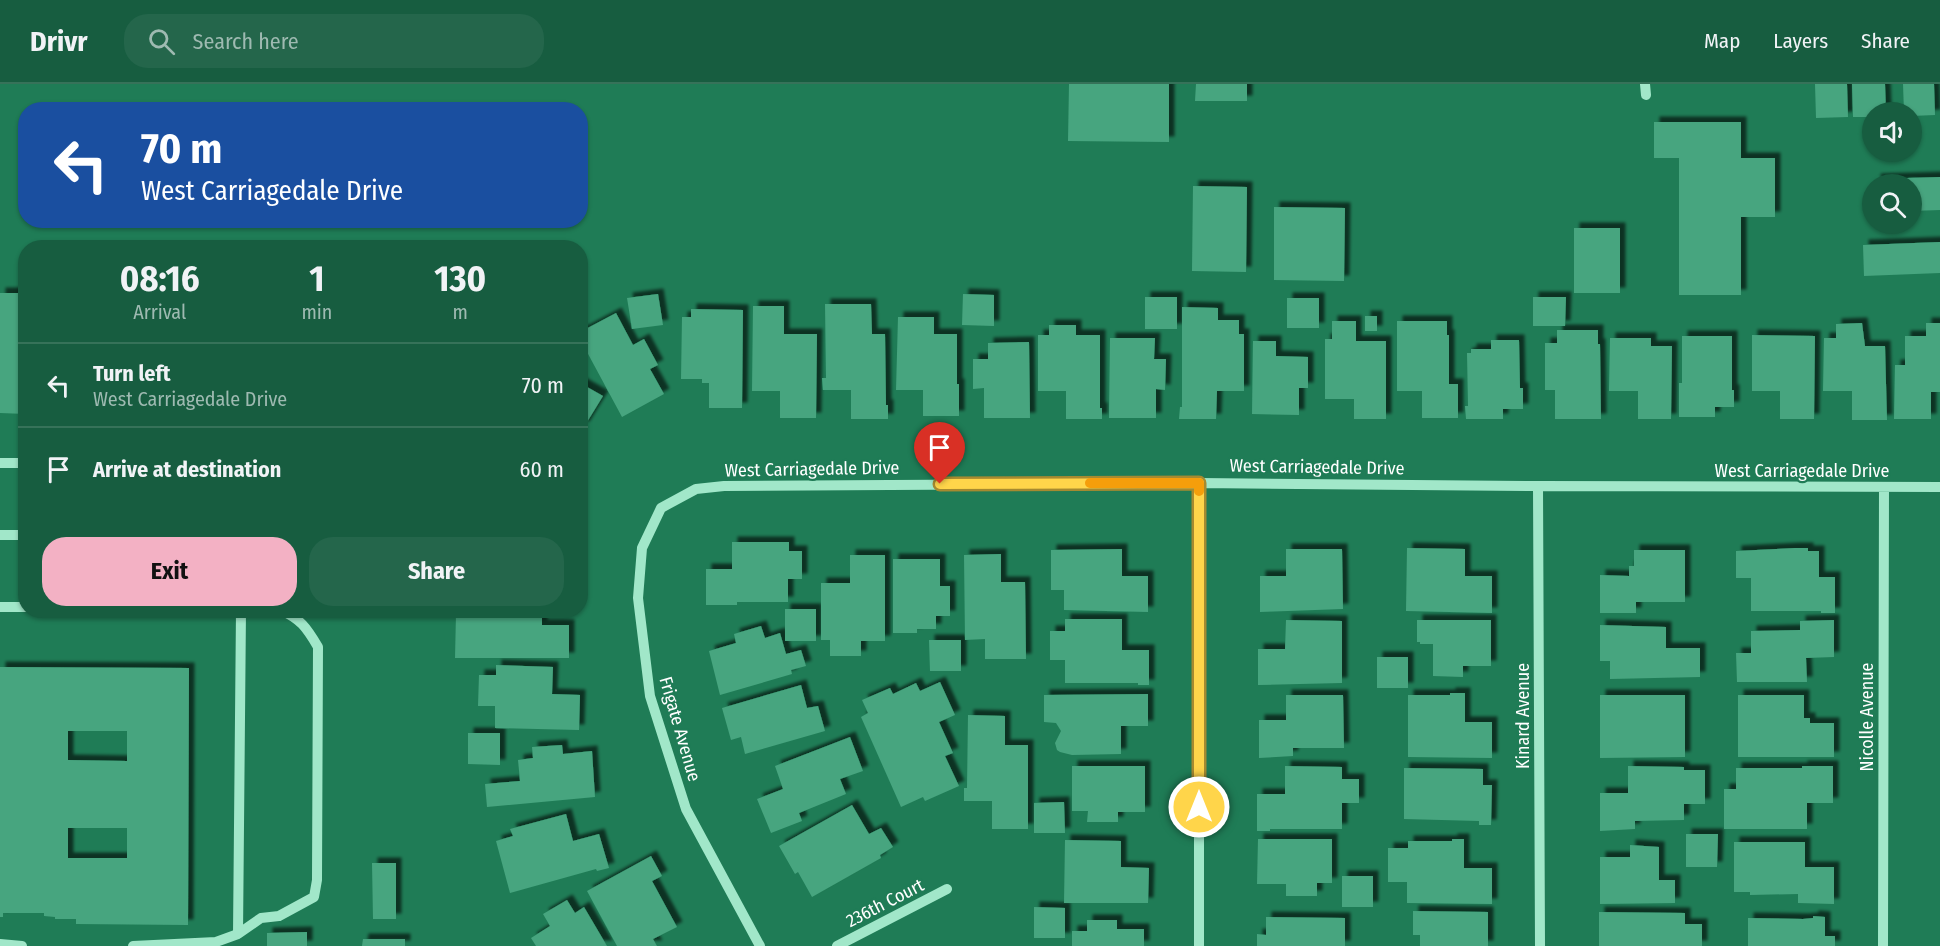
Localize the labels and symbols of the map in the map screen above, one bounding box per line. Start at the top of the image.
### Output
pin [914,422,965,484]
street label: West Carriagedale Drive [1229,454,1405,480]
street label: West Carriagedale Drive [724,456,900,482]
street label: West Carriagedale Drive [1715,460,1889,482]
street label: Nicolle Avenue [1856,662,1878,771]
street label: Kinard Avenue [1512,663,1534,769]
street label: Frigate Avenue [655,674,705,784]
position arrow [1167,775,1231,839]
street label: 236th Court [842,874,928,932]

